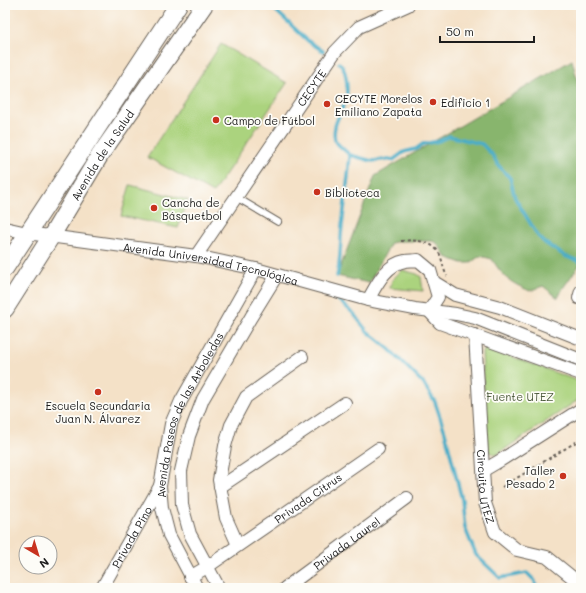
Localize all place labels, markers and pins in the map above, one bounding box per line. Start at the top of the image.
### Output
place label: CECYTE Morelos Emiliano Zapata [335,91,422,119]
place label: Edificio 1 [441,95,490,110]
marker: Edificio 1 [428,97,438,107]
marker: CECYTE Morelos Emiliano Zapata [322,99,332,109]
place label: Campo de Fútbol [224,113,315,128]
marker: Campo de Fútbol [211,115,221,125]
place label: Biblioteca [325,185,380,200]
marker: Biblioteca [312,187,322,197]
place label: Cancha de Básquetbol [162,195,222,223]
marker: Cancha de Básquetbol [149,203,159,213]
marker: Escuela Secundaria Juan N. Álvarez [93,387,103,397]
place label: Escuela Secundaria Juan N. Álvarez [45,398,151,426]
place label: Taller Pesado 2 [506,463,555,491]
marker: Taller Pesado 2 [558,471,568,481]

